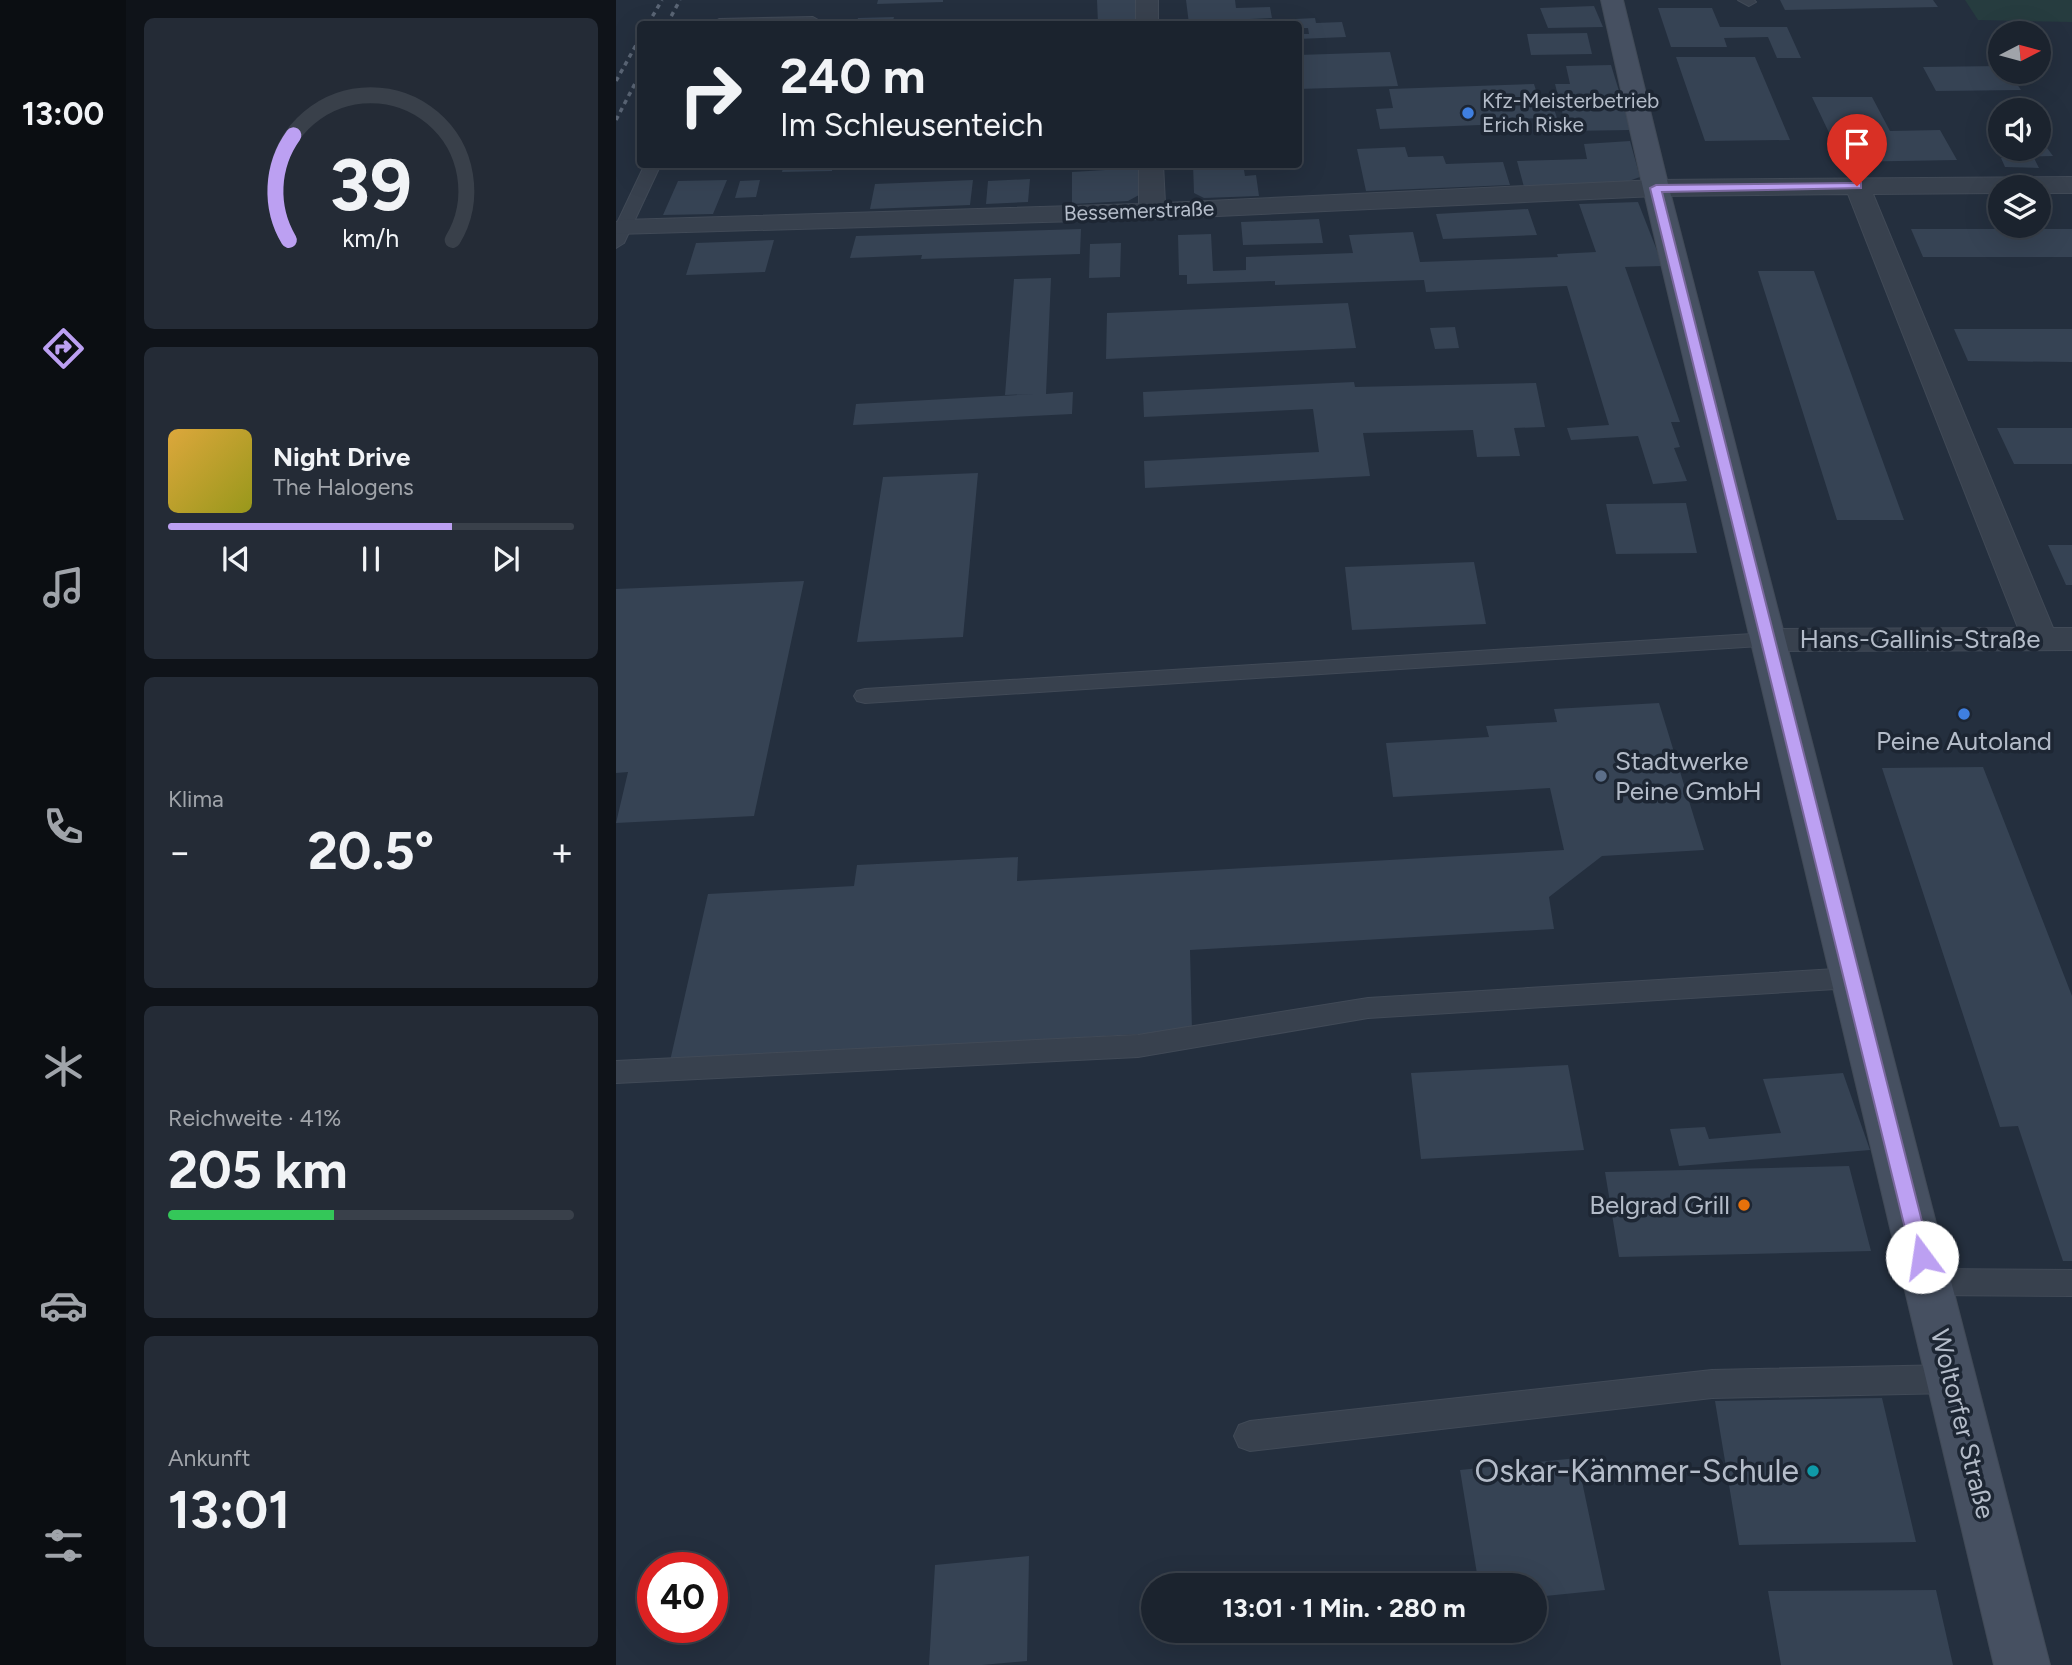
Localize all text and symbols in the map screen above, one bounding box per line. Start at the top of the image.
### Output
north arrow [1988,21,2051,84]
map controls [1988,21,2051,238]
text: 240 m [780,46,926,105]
icon: right [665,49,756,140]
place label: Kfz-Meisterbetrieb Erich Riske [1482,88,1659,137]
text: 13:00 [22,95,104,133]
button: sound [1988,98,2051,161]
marker: Kfz-Meisterbetrieb Erich Riske [1460,105,1476,121]
text: Im Schleusenteich [780,106,1043,144]
pin [1827,114,1887,186]
icon: arrive [1838,125,1876,163]
text: 39 [330,141,412,228]
button: layers [1988,175,2051,238]
street label: Bessemerstraße [1063,195,1215,226]
text: km/h [342,223,400,253]
icon: directions [39,324,88,373]
text: Night Drive [273,441,410,473]
text: The Halogens [273,473,414,501]
icon: previous [217,540,255,578]
icon: pause [352,540,390,578]
icon: next [487,540,525,578]
icon: music [39,563,88,612]
street label: Hans-Gallinis-Straße [1800,623,2040,655]
marker: Peine Autoland [1956,706,1972,722]
place label: Peine Autoland [1876,725,2052,757]
place label: Stadtwerke Peine GmbH [1615,745,1762,807]
marker: Stadtwerke Peine GmbH [1593,768,1609,784]
text: Klima [168,785,224,813]
icon: phone [39,802,88,851]
text: 20.5° [308,820,434,882]
text: − [168,829,192,875]
text: + [550,829,574,875]
icon: climate [39,1042,88,1091]
text: Reichweite · 41% [168,1104,341,1132]
text: 205 km [168,1139,348,1201]
place label: Belgrad Grill [1589,1189,1730,1221]
marker: Belgrad Grill [1736,1197,1752,1213]
position arrow [1885,1220,1959,1294]
icon: car [39,1281,88,1330]
street label: Woltorfer Straße [1924,1326,2002,1522]
text: Ankunft [168,1444,250,1472]
place label: Oskar-Kämmer-Schule [1475,1452,1799,1490]
marker: Oskar-Kämmer-Schule [1805,1463,1821,1479]
text: 13:01 [168,1479,290,1541]
icon: filters [39,1521,88,1570]
speed limit sign: 40 [637,1552,728,1643]
text: 13:01 · 1 Min. · 280 m [1222,1592,1466,1624]

